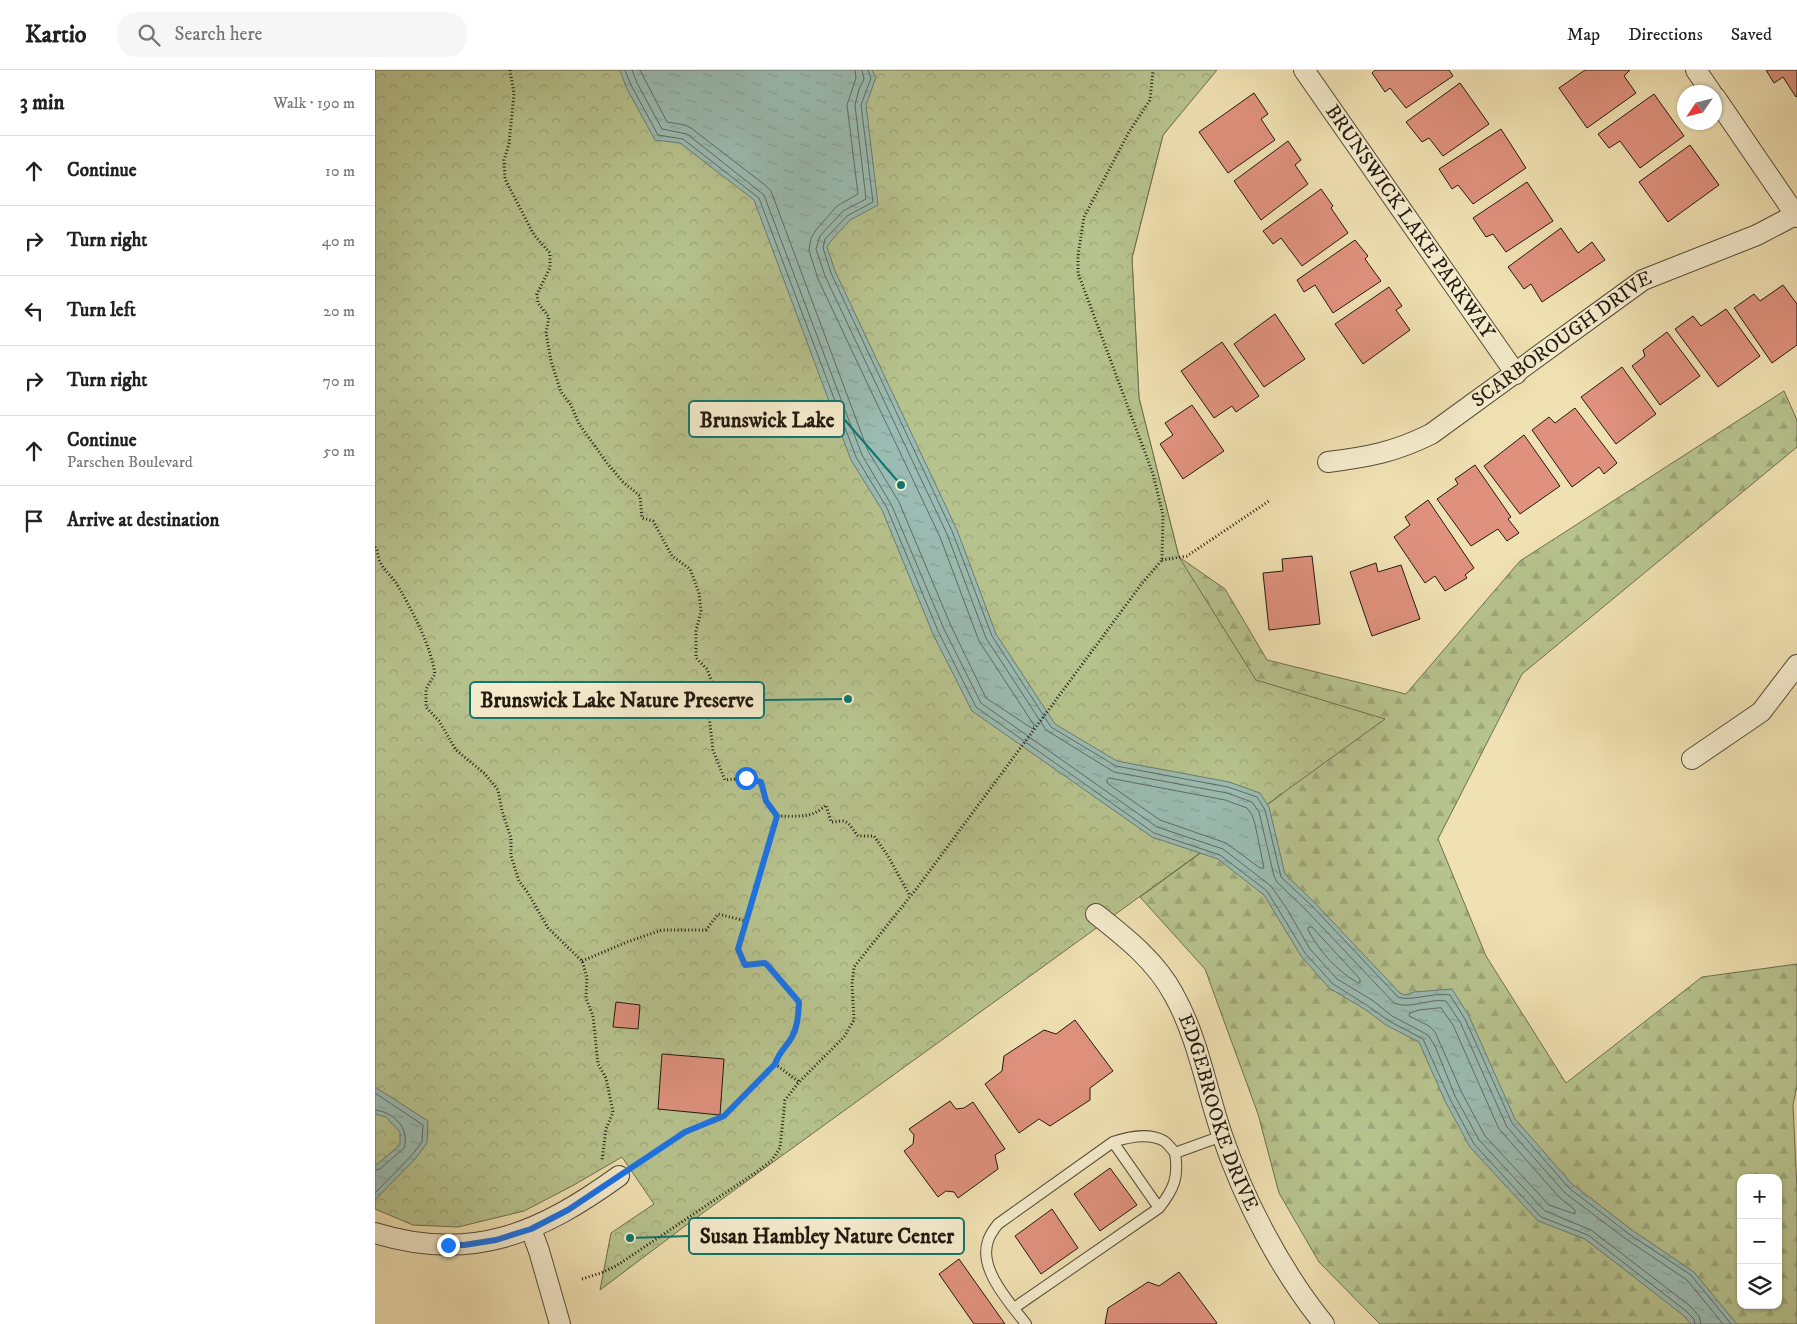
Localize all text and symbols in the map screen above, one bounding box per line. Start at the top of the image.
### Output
search box [117,12,467,57]
text: Kartio [25,20,87,50]
icon: search [135,21,163,49]
text: Search here [175,23,262,46]
text: Map [1567,24,1600,46]
text: Directions [1628,24,1703,46]
text: Saved [1731,24,1772,46]
north arrow [1677,85,1722,130]
text: 3 min [20,90,65,116]
text: Walk · 190 m [273,93,355,113]
street label: BRUNSWICK LAKE PARKWAY [1320,100,1500,344]
icon: ahead [20,157,48,185]
text: Continue [67,159,137,182]
text: 10 m [325,161,355,181]
icon: right [20,227,48,255]
text: Turn right [67,229,147,252]
text: 40 m [322,231,355,251]
street label: SCARBOROUGH DRIVE [1467,265,1655,413]
icon: left [20,297,48,325]
text: Turn left [67,299,136,322]
text: 20 m [323,301,355,321]
icon: right [20,367,48,395]
text: Turn right [67,369,147,392]
text: 70 m [323,371,355,391]
callout: Brunswick Lake [689,401,844,437]
text: Brunswick Lake [700,408,835,434]
text: Continue [67,429,137,452]
icon: ahead [20,437,48,465]
text: 50 m [323,441,355,461]
text: Parschen Boulevard [67,452,193,472]
icon: arrive [20,507,48,535]
text: Arrive at destination [67,509,219,532]
callout: Brunswick Lake Nature Preserve [470,682,764,718]
text: Brunswick Lake Nature Preserve [480,688,754,714]
route start [735,767,758,790]
street label: EDGEBROOKE DRIVE [1172,1010,1264,1215]
map controls [1737,1174,1782,1309]
button: + [1737,1174,1782,1219]
callout: Susan Hambley Nature Center [689,1218,964,1254]
button: − [1737,1219,1782,1264]
text: Susan Hambley Nature Center [700,1224,955,1250]
route end [437,1234,460,1257]
button: layers [1737,1264,1782,1309]

